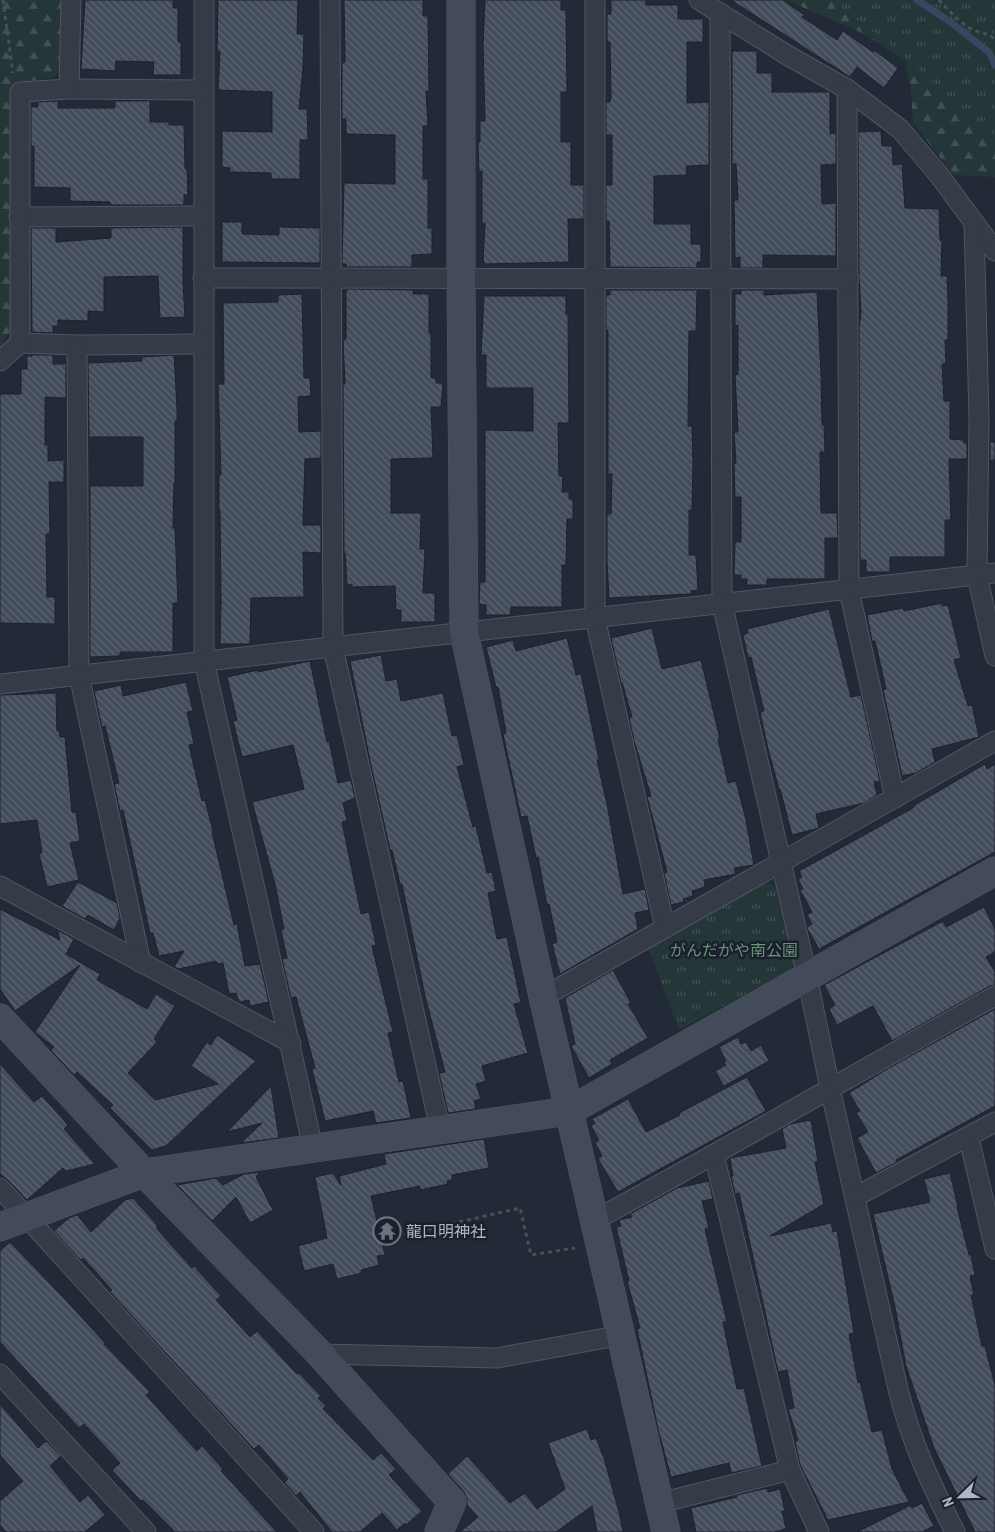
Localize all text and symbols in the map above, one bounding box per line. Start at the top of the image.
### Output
park label: がんだがや南公園 [670,941,798,960]
temple icon: 龍口明神社 [372,1216,402,1246]
place label: 龍口明神社 [406,1222,486,1241]
north arrow [935,1472,985,1522]
text: N [939,1495,957,1509]

